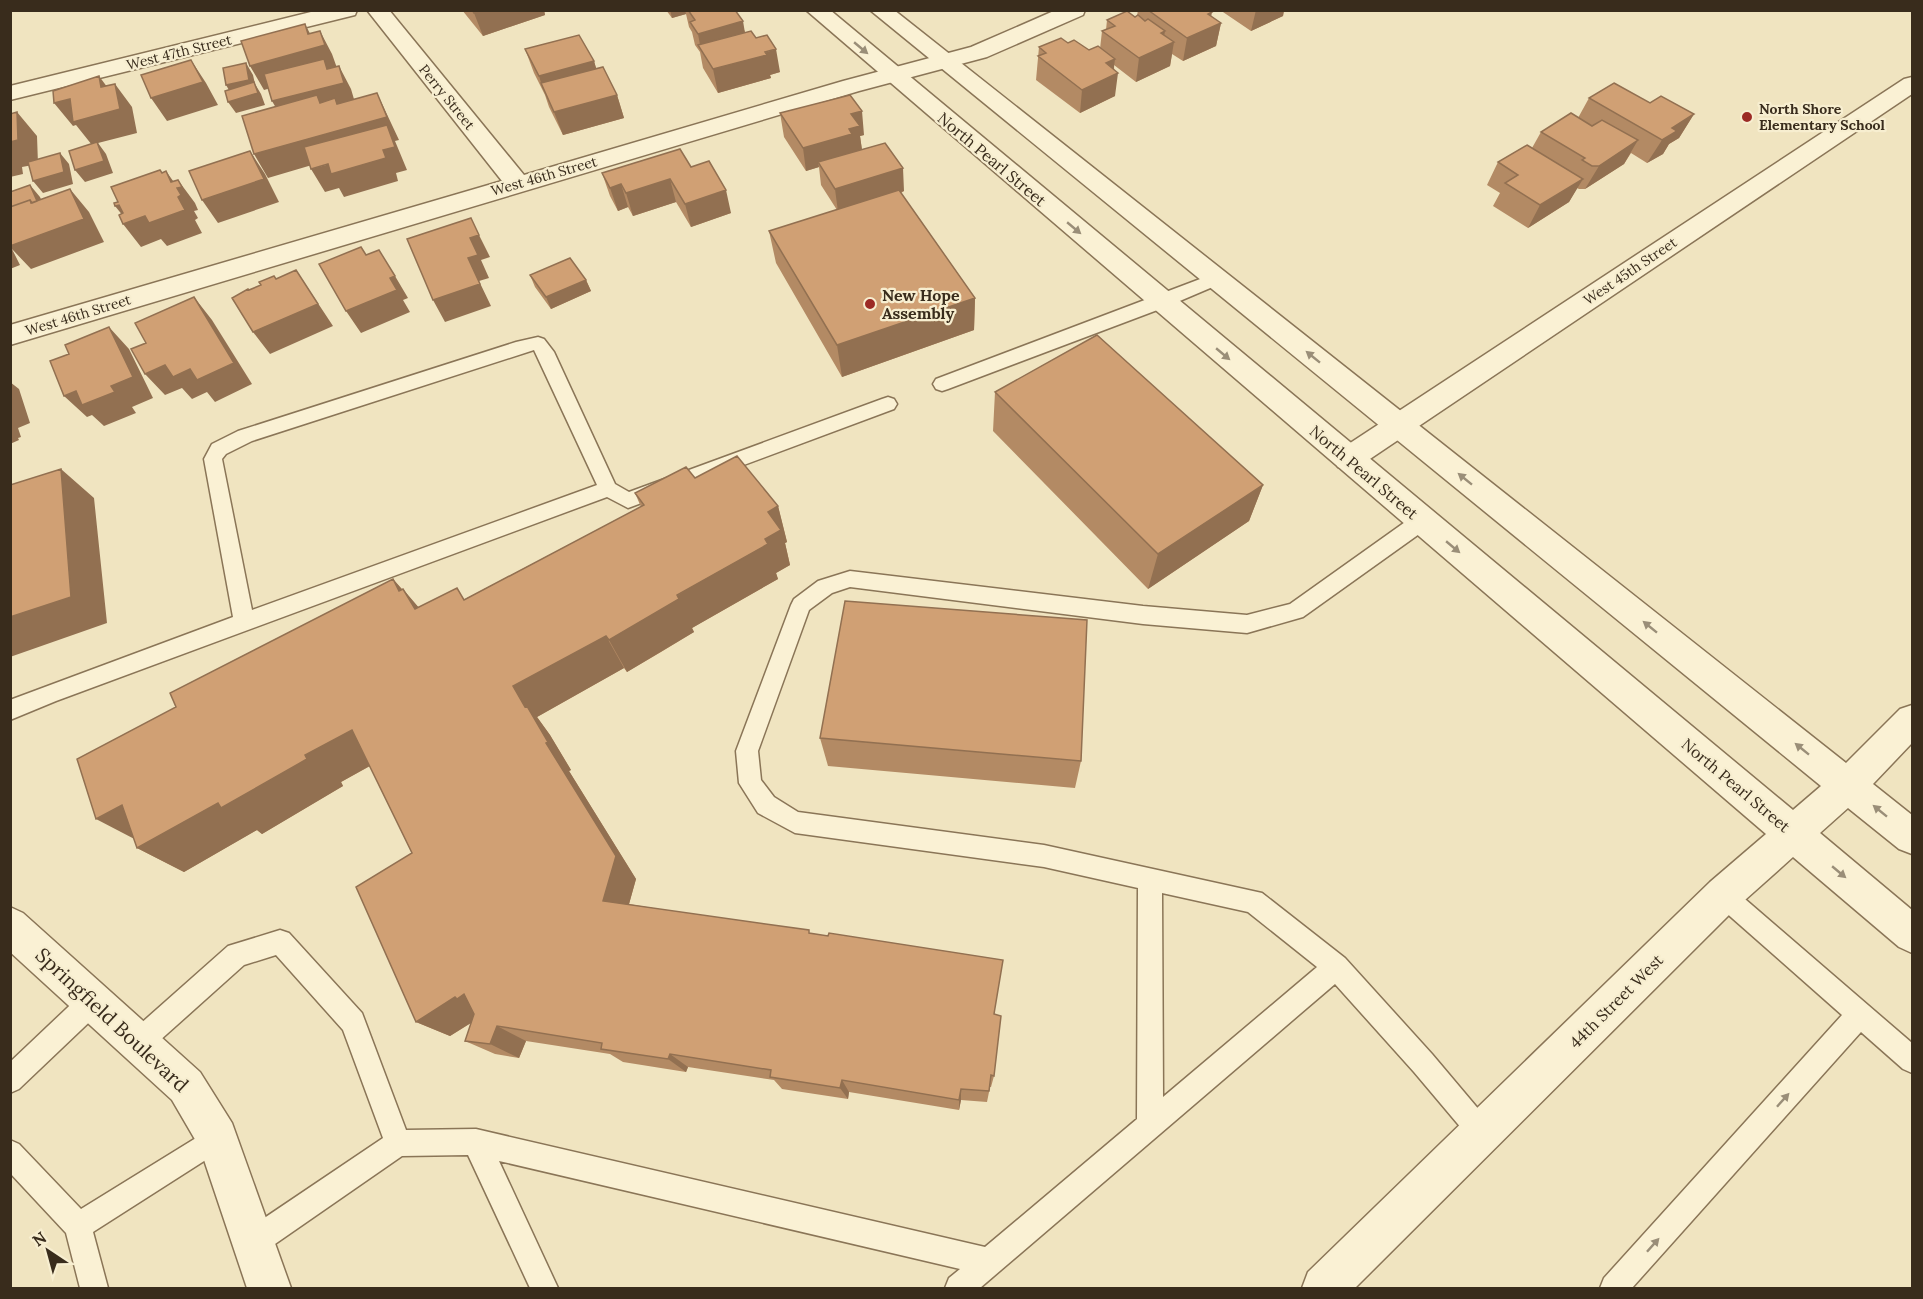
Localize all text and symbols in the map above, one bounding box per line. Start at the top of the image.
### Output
street label: West 47th Street [125,30,234,74]
one-way arrow [853,41,868,54]
street label: Perry Street [415,61,479,134]
place label: North Shore Elementary School [1759,100,1885,134]
street label: North Pearl Street [934,108,1051,211]
marker: North Shore Elementary School [1740,110,1754,124]
street label: West 46th Street [489,152,600,200]
one-way arrow [1066,221,1081,234]
street label: West 45th Street [1580,233,1681,309]
place label: New Hope Assembly [882,285,960,323]
street label: West 46th Street [23,290,133,340]
marker: New Hope Assembly [863,297,877,311]
one-way arrow [1215,347,1231,360]
one-way arrow [1305,351,1320,363]
street label: North Pearl Street [1306,421,1423,524]
one-way arrow [1457,472,1473,485]
one-way arrow [1445,540,1461,553]
one-way arrow [1642,621,1657,633]
street label: North Pearl Street [1678,734,1795,837]
one-way arrow [1794,742,1810,755]
one-way arrow [1872,805,1888,818]
one-way arrow [1831,865,1846,878]
street label: Springfield Boulevard [31,942,194,1097]
street label: 44th Street West [1565,949,1668,1052]
one-way arrow [1776,1093,1789,1108]
north arrow [18,1221,78,1281]
text: N [28,1227,50,1251]
one-way arrow [1646,1238,1659,1253]

